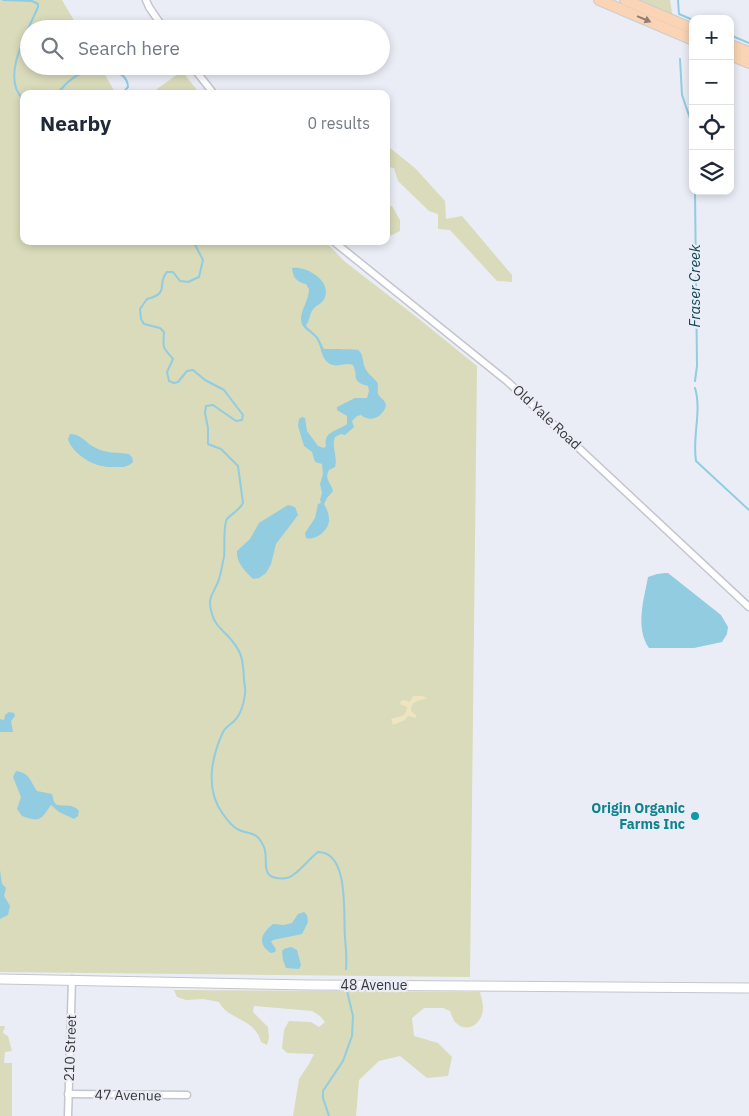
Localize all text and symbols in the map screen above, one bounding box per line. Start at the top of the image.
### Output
one-way arrow [637,15,651,23]
map controls [689,15,734,195]
button: + [689,15,734,60]
search box [20,20,390,75]
icon: search [38,34,66,62]
text: Search here [78,36,180,60]
button: − [689,60,734,105]
button: locate [689,105,734,150]
text: Nearby [40,109,111,137]
text: 0 results [307,113,370,133]
button: layers [689,150,734,195]
water label: Fraser Creek [685,244,704,328]
street label: Old Yale Road [509,381,585,453]
place label: Origin Organic Farms Inc [591,799,685,833]
marker: Origin Organic Farms Inc [689,810,701,822]
street label: 48 Avenue [341,976,408,994]
street label: 210 Street [60,1014,80,1082]
street label: 47 Avenue [94,1085,162,1105]

